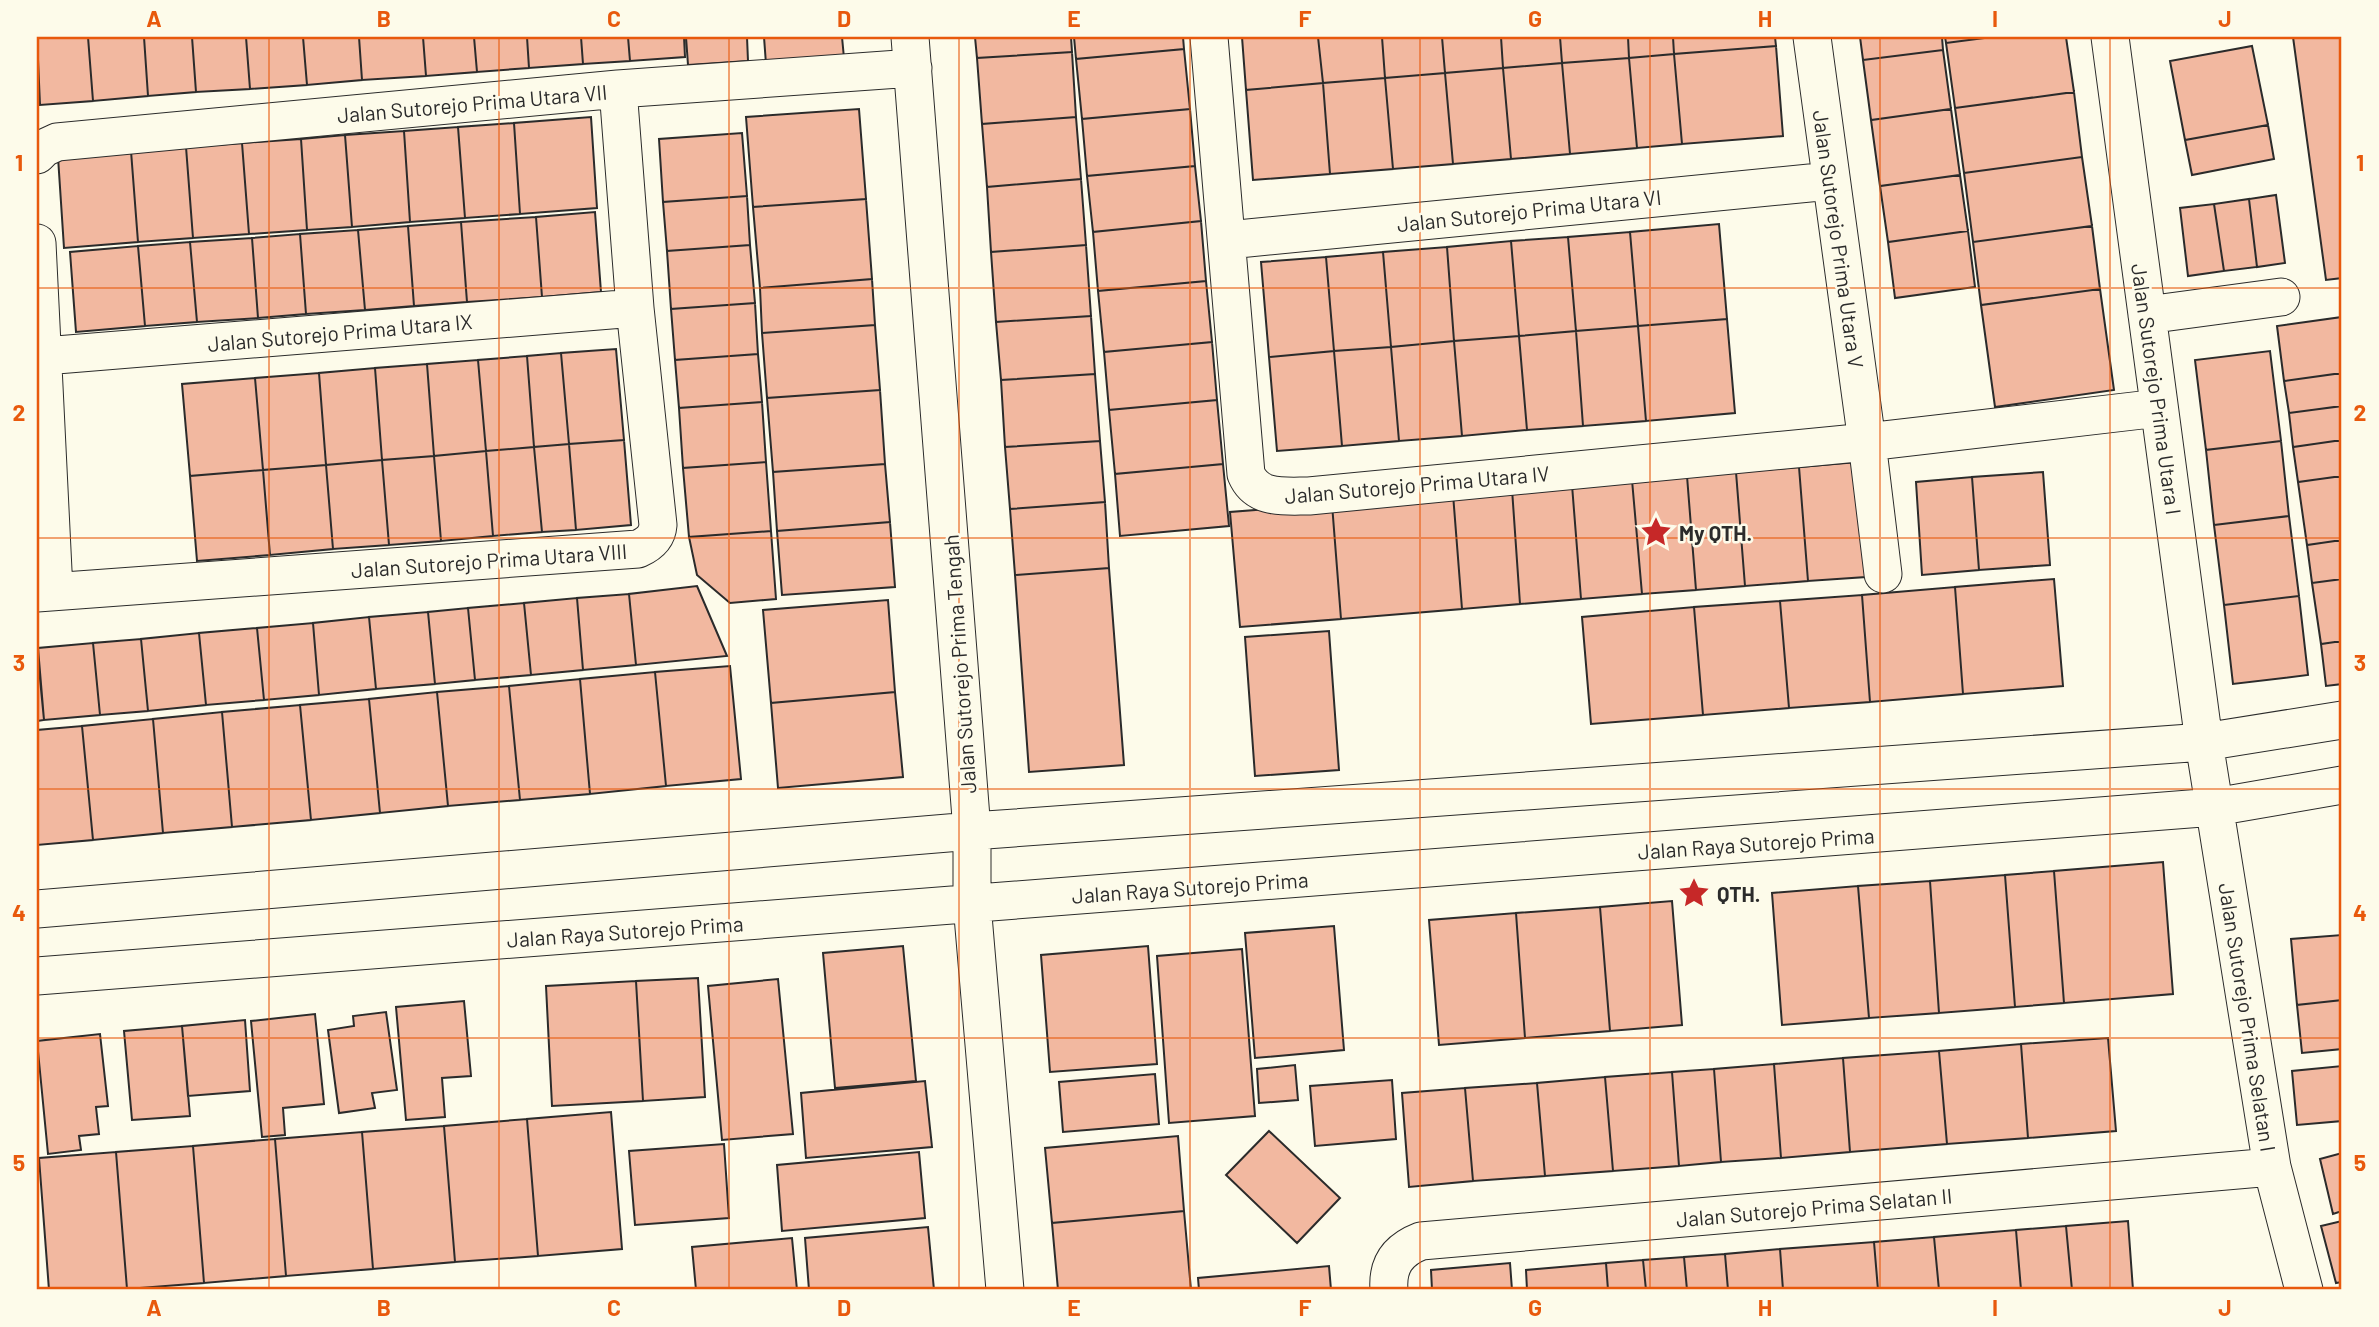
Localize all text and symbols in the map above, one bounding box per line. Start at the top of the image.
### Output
text: A [146,4,162,32]
text: B [377,4,391,32]
text: C [607,4,621,32]
text: D [837,4,851,32]
text: E [1067,4,1081,32]
text: F [1299,4,1312,32]
text: G [1528,4,1542,32]
text: H [1758,4,1772,32]
text: I [1992,4,1998,32]
text: J [2218,4,2232,32]
street label: Jalan Sutorejo Prima Utara VII [336,79,608,127]
street label: Jalan Sutorejo Prima Utara V [1809,108,1869,370]
text: 1 [15,148,23,176]
text: 1 [2356,148,2364,176]
street label: Jalan Sutorejo Prima Utara VI [1396,184,1662,236]
street label: Jalan Sutorejo Prima Utara I [2127,262,2187,516]
street label: Jalan Sutorejo Prima Utara IX [207,308,473,356]
text: 2 [13,398,25,426]
text: 2 [2354,398,2366,426]
street label: Jalan Sutorejo Prima Utara IV [1284,460,1550,508]
place icon: My QTH. [1639,515,1673,549]
place label: My QTH. [1679,520,1752,545]
street label: Jalan Sutorejo Prima Tengah [937,534,981,794]
street label: Jalan Sutorejo Prima Utara VIII [350,538,628,582]
text: 3 [13,648,25,676]
text: 3 [2354,648,2366,676]
street label: Jalan Raya Sutorejo Prima [1637,822,1875,864]
street label: Jalan Raya Sutorejo Prima [1071,866,1309,908]
place icon: QTH. [1677,876,1711,910]
place label: QTH. [1717,881,1760,906]
street label: Jalan Sutorejo Prima Selatan I [2214,881,2282,1153]
text: 4 [12,898,26,926]
text: 4 [2353,898,2367,926]
street label: Jalan Raya Sutorejo Prima [506,910,744,952]
text: 5 [13,1148,25,1176]
text: 5 [2354,1148,2366,1176]
street label: Jalan Sutorejo Prima Selatan II [1675,1182,1953,1232]
text: A [146,1293,162,1321]
text: B [377,1293,391,1321]
text: C [607,1293,621,1321]
text: D [837,1293,851,1321]
text: E [1067,1293,1081,1321]
text: F [1299,1293,1312,1321]
text: G [1528,1293,1542,1321]
text: H [1758,1293,1772,1321]
text: I [1992,1293,1998,1321]
text: J [2218,1293,2232,1321]

